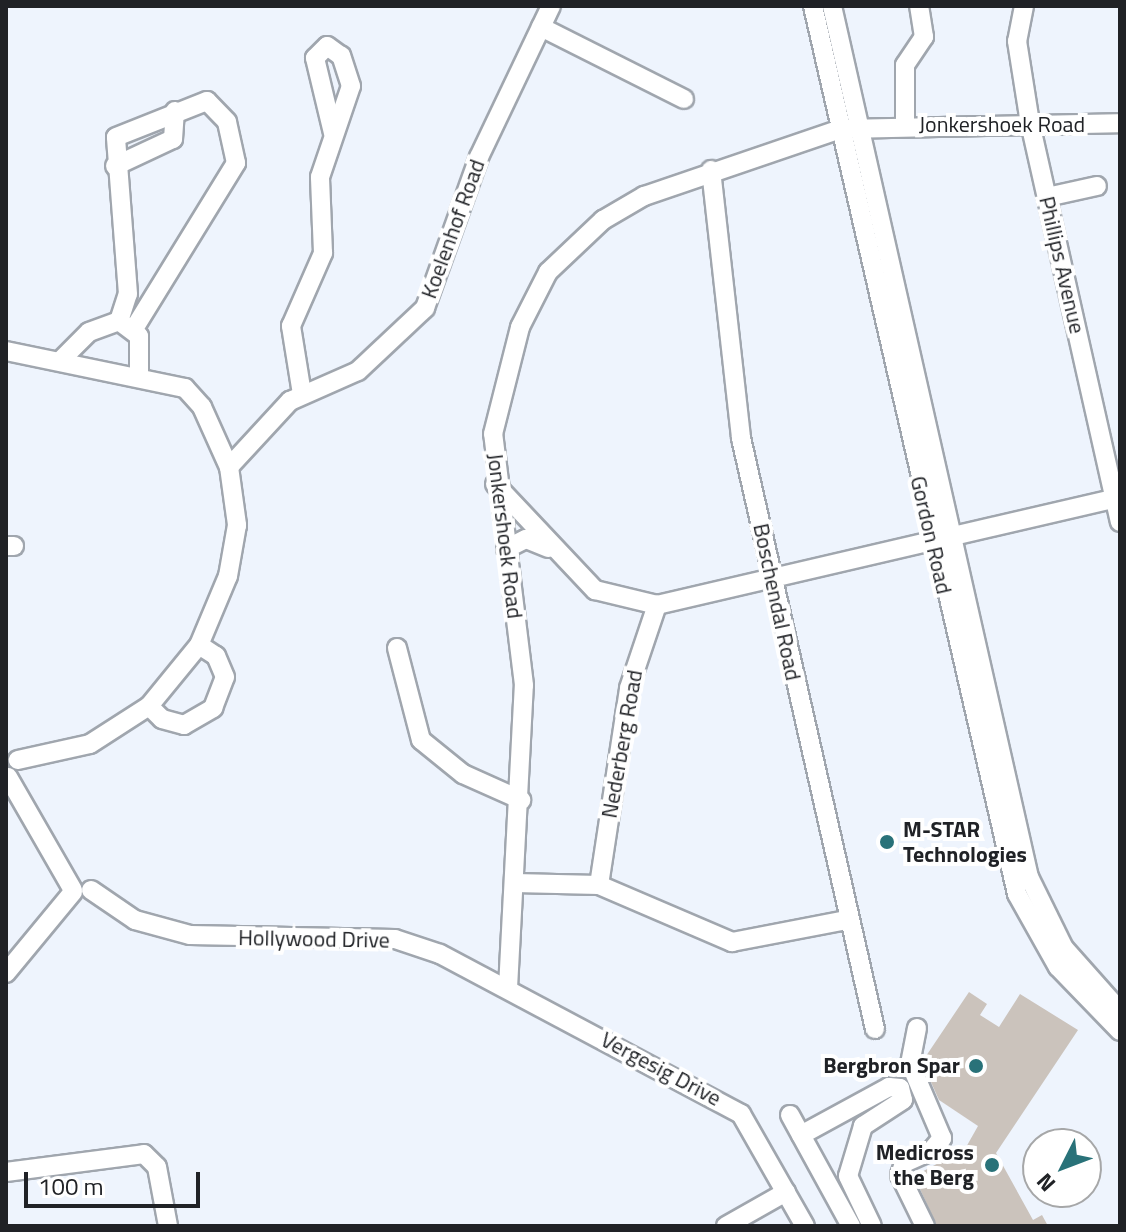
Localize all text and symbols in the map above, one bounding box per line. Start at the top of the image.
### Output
street label: Jonkershoek Road [919,112,1085,138]
street label: Koelenhof Road [416,156,490,302]
street label: Phillips Avenue [1033,194,1091,336]
street label: Jonkershoek Road [482,452,528,620]
street label: Gordon Road [905,474,957,596]
street label: Boschendal Road [747,521,807,683]
street label: Nederberg Road [596,668,648,820]
place label: M-STAR Technologies [903,816,1027,868]
marker: M-STAR Technologies [878,833,896,851]
street label: Hollywood Drive [238,924,390,954]
street label: Vergesig Drive [596,1026,726,1112]
place label: Bergbron Spar [823,1053,960,1079]
marker: Bergbron Spar [967,1057,985,1075]
north arrow [1022,1128,1102,1208]
place label: Medicross the Berg [876,1139,974,1190]
marker: Medicross the Berg [981,1154,1003,1176]
scale bar [28,1156,204,1206]
text: N [1028,1166,1063,1200]
text: 100 m [38,1168,104,1204]

